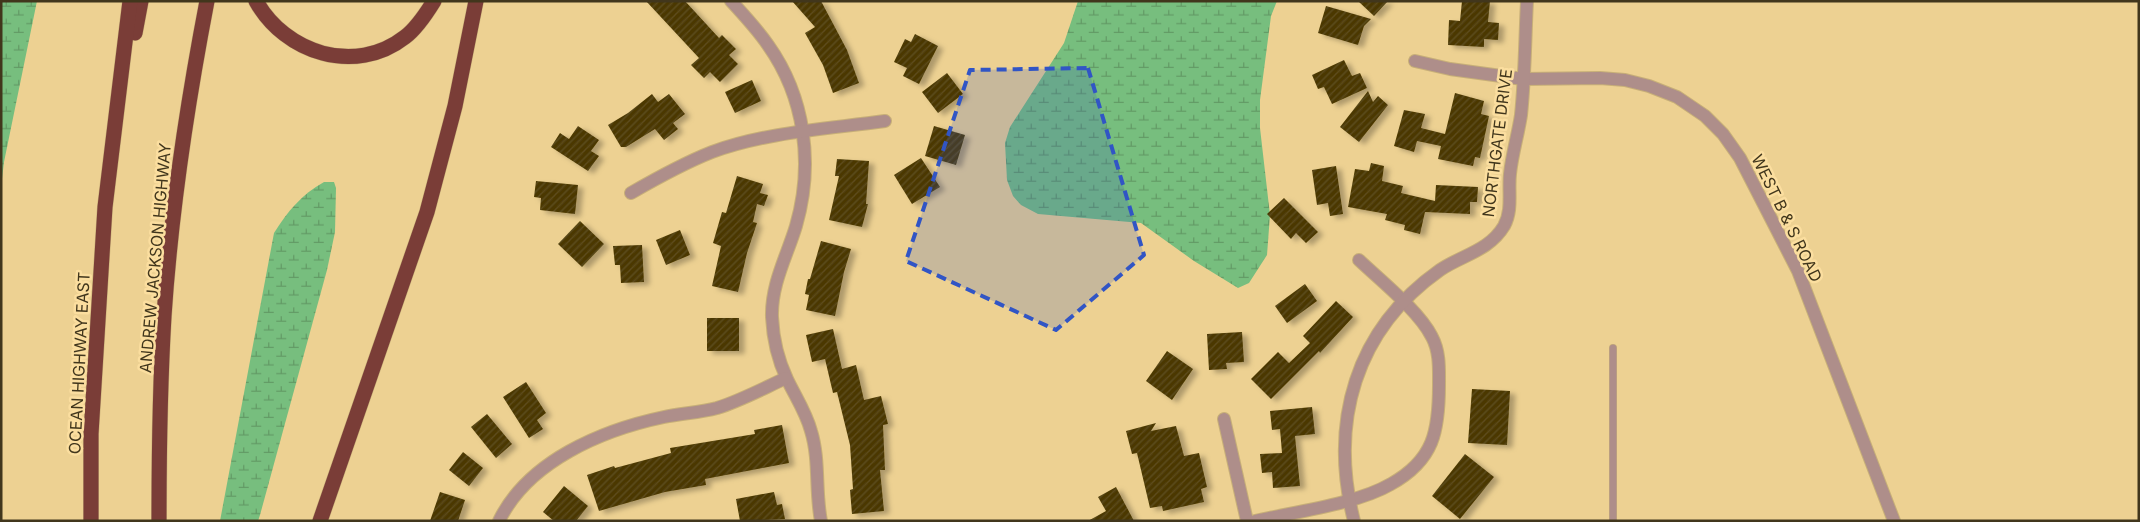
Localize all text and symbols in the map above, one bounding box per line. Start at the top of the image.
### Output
street label: NORTHGATE DRIVE [1478,68,1516,218]
street label: ANDREW JACKSON HIGHWAY [135,142,175,374]
street label: WEST B & S ROAD [1747,151,1827,285]
street label: OCEAN HIGHWAY EAST [64,271,94,455]

